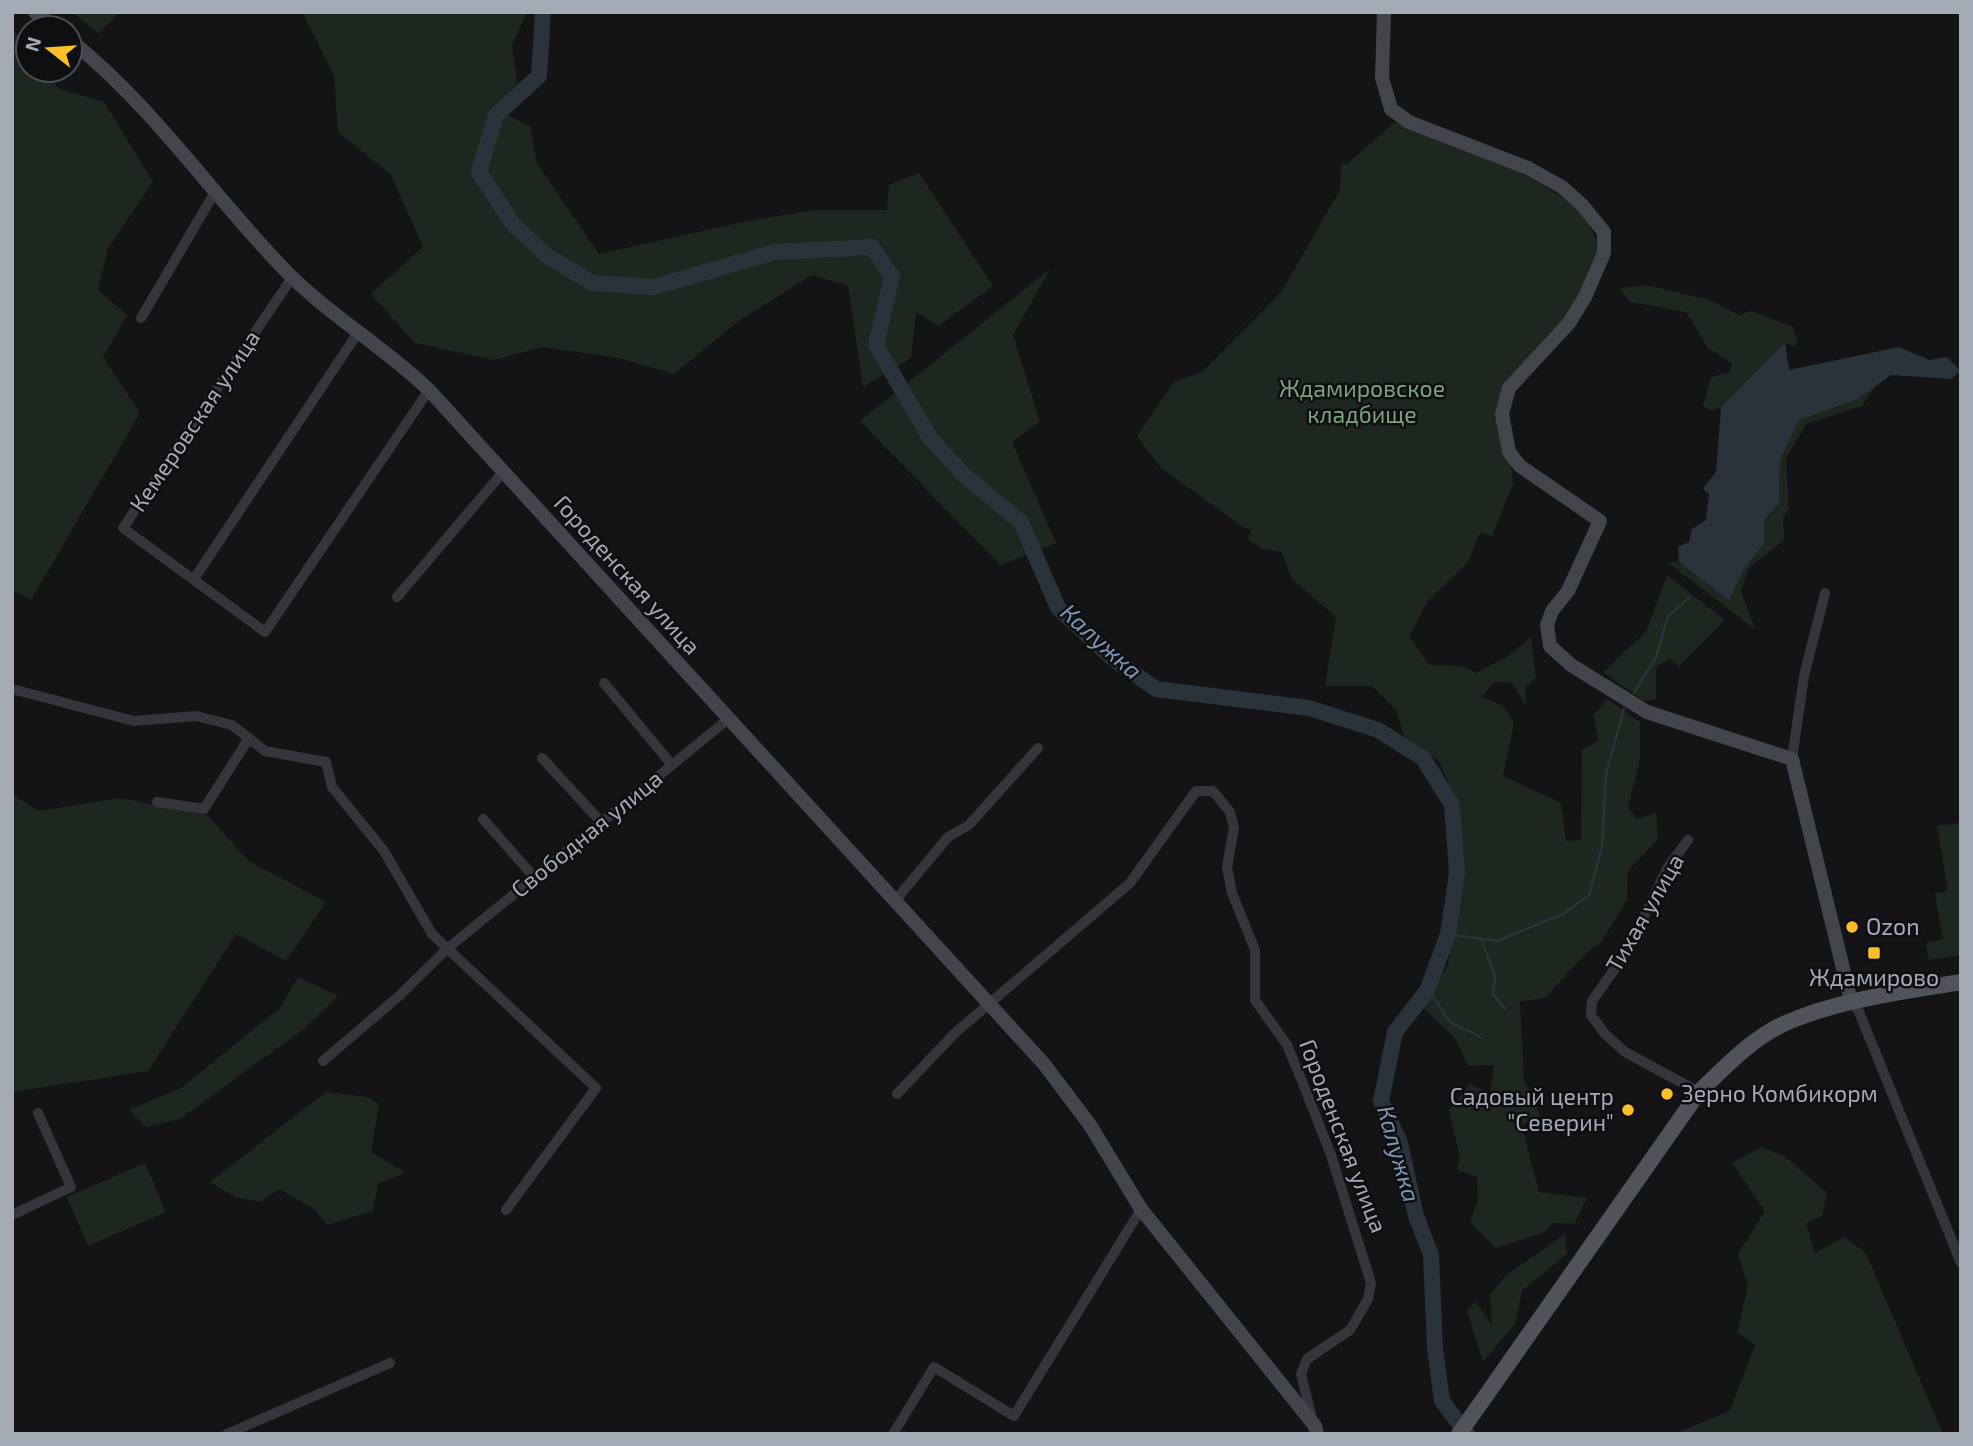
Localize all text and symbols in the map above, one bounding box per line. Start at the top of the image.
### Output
north arrow [14,14,84,84]
text: N [19,34,45,54]
street label: Кемеровская улица [123,324,266,517]
park label: Ждамировское кладбище [1279,374,1445,428]
street label: Городенская улица [548,489,707,661]
water label: Калужка [1055,597,1149,685]
street label: Свободная улица [505,764,668,904]
street label: Тихая улица [1599,848,1690,977]
place label: Ozon [1866,912,1920,940]
marker: Ozon [1844,919,1860,935]
marker: Ждамирово [1866,945,1882,961]
place label: Ждамирово [1809,963,1939,991]
street label: Городенская улица [1293,1035,1394,1237]
place label: Зерно Комбикорм [1681,1079,1878,1107]
place label: Садовый центр "Северин" [1450,1082,1614,1136]
marker: Зерно Комбикорм [1659,1086,1675,1102]
water label: Калужка [1372,1102,1427,1205]
marker: Садовый центр "Северин" [1620,1102,1636,1118]

